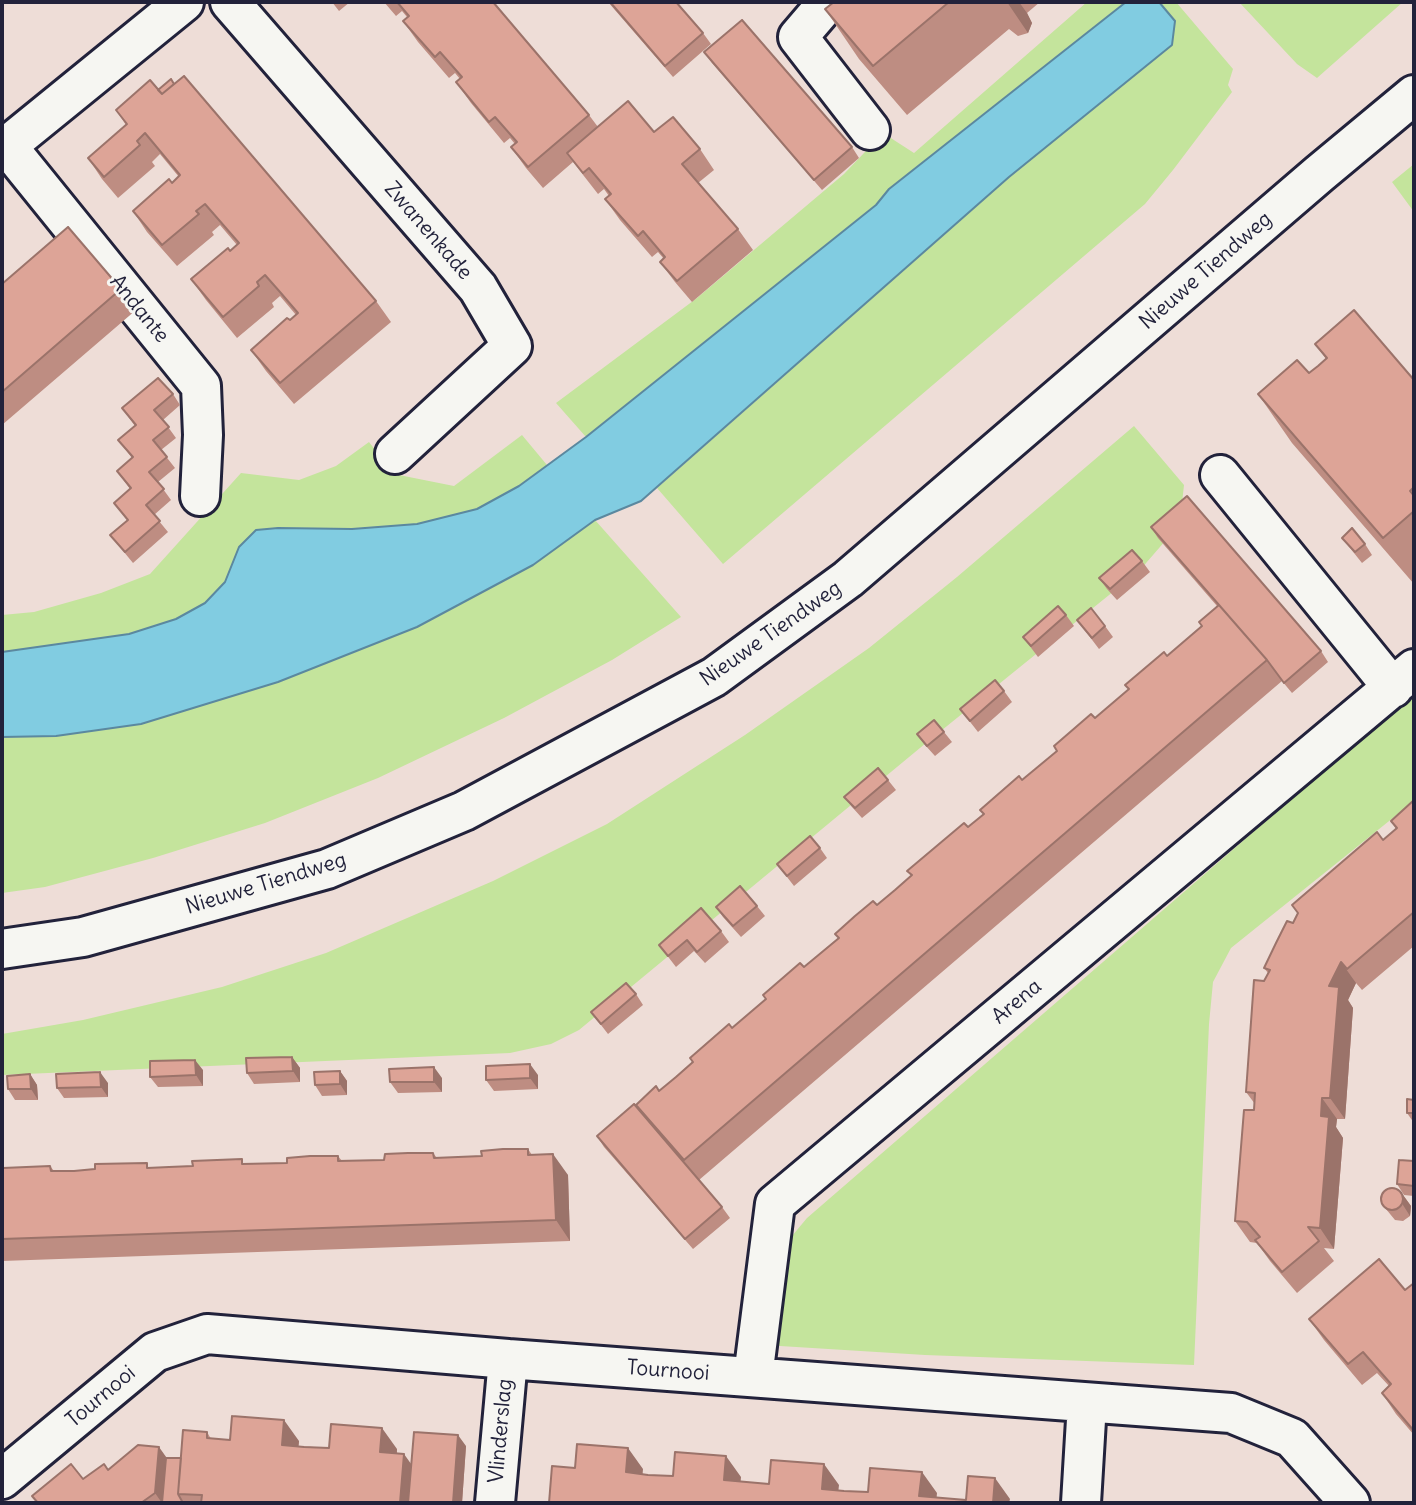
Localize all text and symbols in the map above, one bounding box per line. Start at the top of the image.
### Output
street label: Zwanenkade [379,177,477,285]
street label: Nieuwe Tiendweg [1135,207,1277,335]
street label: Andante [104,270,174,348]
street label: Nieuwe Tiendweg [696,576,846,692]
street label: Nieuwe Tiendweg [183,848,349,920]
street label: Arena [987,974,1047,1030]
street label: Tournooi [626,1356,710,1386]
street label: Tournooi [61,1361,141,1433]
street label: Vlinderslag [484,1378,518,1484]

